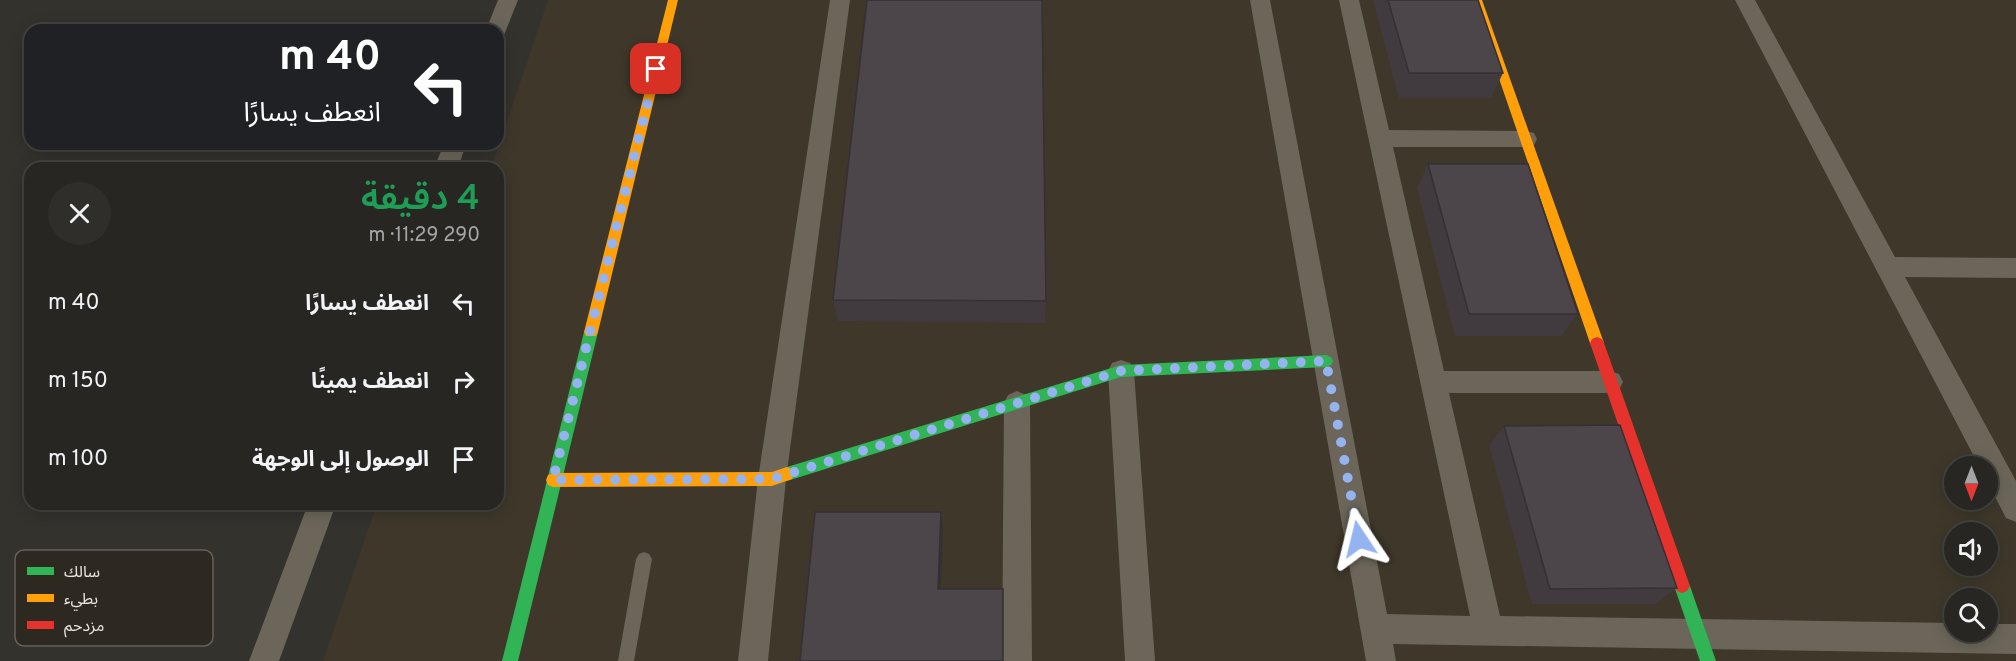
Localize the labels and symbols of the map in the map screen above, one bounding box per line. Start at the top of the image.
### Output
pin [630,43,681,94]
north arrow [1944,456,1998,510]
position arrow [1327,507,1391,571]
legend [15,550,213,646]
text: سالك [64,563,100,583]
text: بطيء [64,590,98,611]
text: مزدحم [64,617,104,638]

